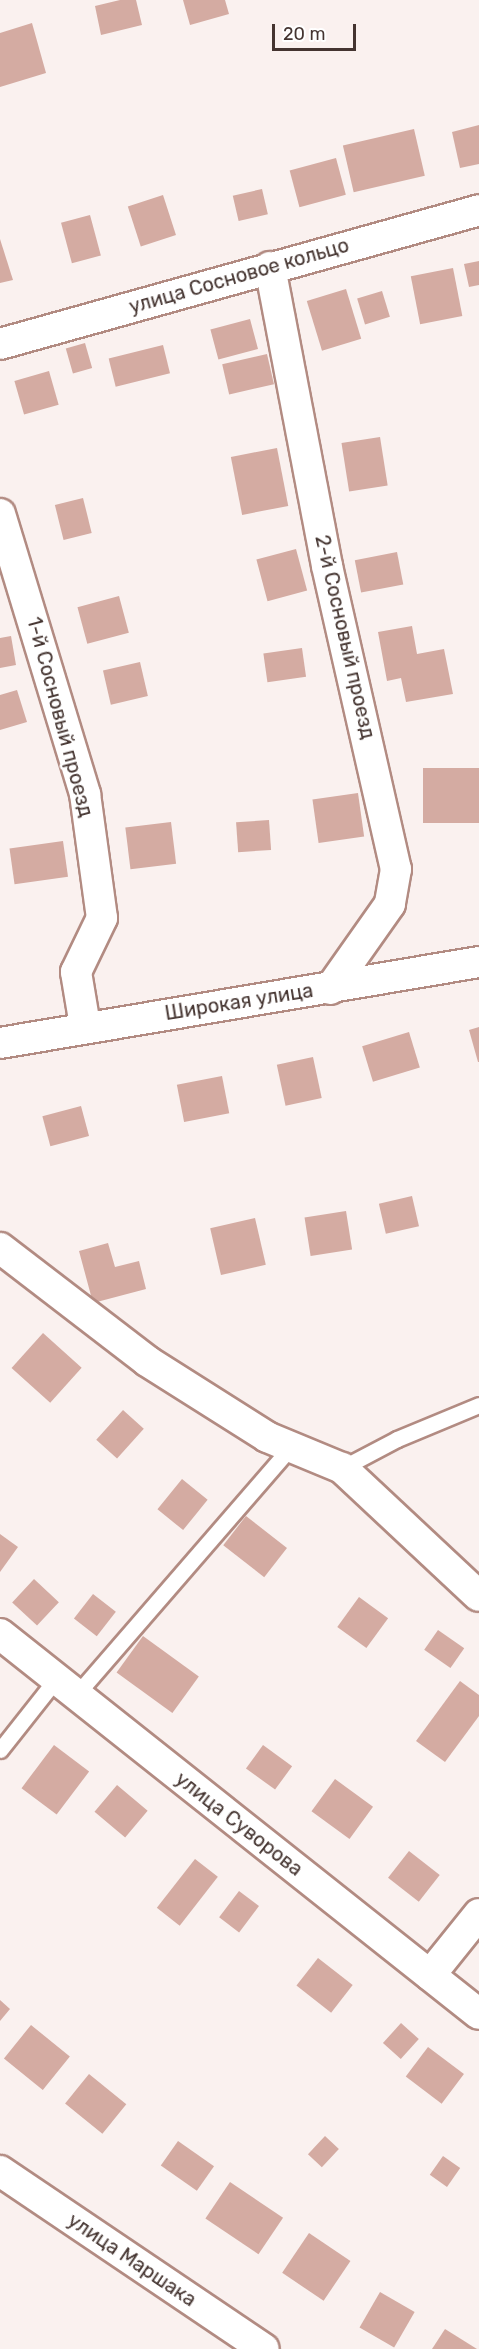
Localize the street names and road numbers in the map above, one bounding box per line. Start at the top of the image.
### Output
street label: улица Сосновое кольцо [126,233,352,319]
street label: 2-й Сосновый проезд [310,533,380,741]
street label: 1-й Сосновый проезд [22,614,98,820]
street label: Широкая улица [163,978,315,1026]
street label: улица Суворова [171,1767,307,1881]
street label: улица Маршака [63,2208,201,2312]

